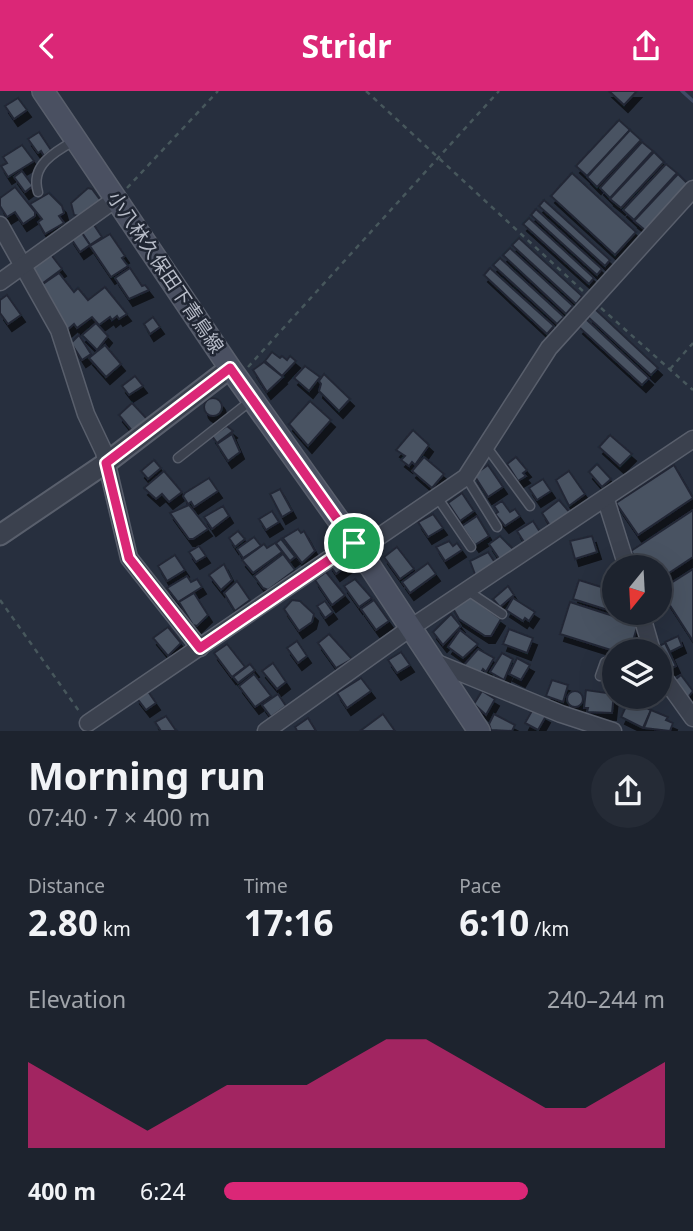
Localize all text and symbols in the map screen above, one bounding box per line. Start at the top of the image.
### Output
text: Stridr [302,24,391,67]
icon: back [28,27,66,65]
icon: share [627,27,665,65]
street label: 小八林久保田下青鳥線 [102,186,230,358]
pin [324,513,384,573]
icon: arrive [335,524,373,562]
north arrow [602,555,672,625]
map controls [602,555,672,709]
button: layers [602,639,672,709]
text: Morning run [28,749,266,801]
button: share [591,754,665,828]
text: 07:40 · 7 × 400 m [28,801,210,833]
text: Distance [28,873,105,899]
text: Time [244,873,288,899]
text: Pace [459,873,501,899]
text: 2.80 [28,899,98,946]
text: 17:16 [244,899,334,946]
text: 6:10 [459,899,529,946]
text: km [98,916,131,942]
text: /km [529,916,569,942]
text: Elevation [28,983,126,1015]
text: 240–244 m [547,983,665,1015]
text: 400 m [28,1175,96,1207]
text: 6:24 [140,1175,186,1207]

